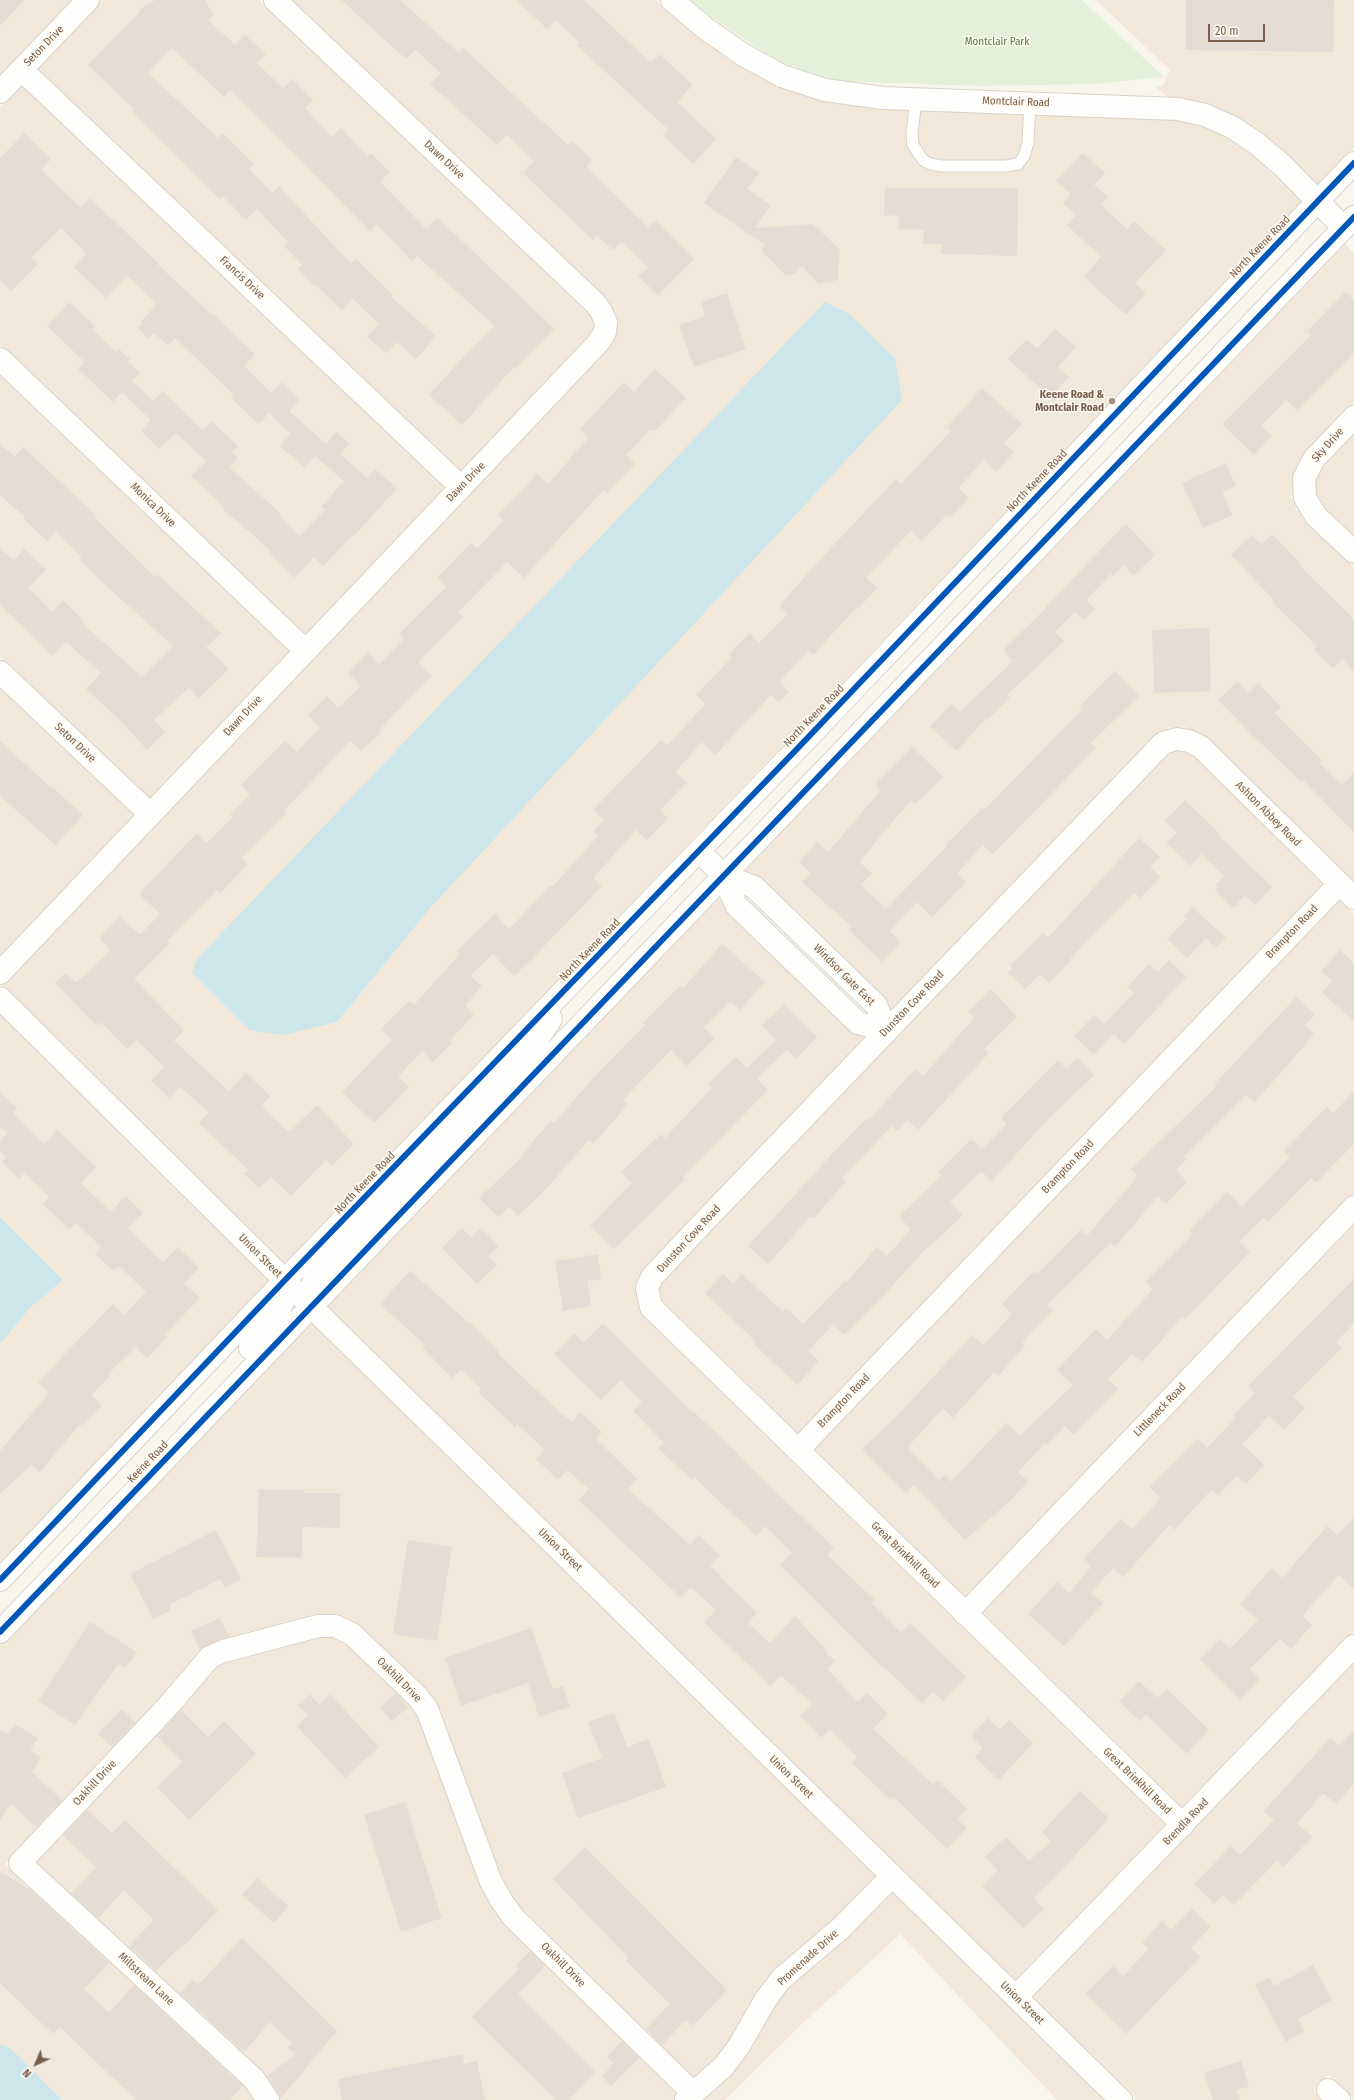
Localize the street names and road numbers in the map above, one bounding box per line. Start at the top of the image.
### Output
street label: Seton Drive [21,23,67,69]
street label: Montclair Road [982,94,1050,110]
street label: Dawn Drive [421,138,467,182]
street label: North Keene Road [1227,213,1293,281]
street label: Francis Drive [217,254,267,302]
street label: Sky Drive [1309,425,1347,465]
street label: North Keene Road [1004,447,1070,515]
street label: Dawn Drive [444,459,488,505]
street label: Monica Drive [128,480,178,530]
street label: North Keene Road [781,682,847,750]
street label: Dawn Drive [221,693,265,739]
street label: Seton Drive [52,721,98,765]
street label: Ashton Abbey Road [1233,779,1303,849]
street label: Brampton Road [1263,902,1321,962]
street label: North Keene Road [557,916,623,984]
street label: Windsor Gate East [811,942,877,1008]
street label: Dunston Cove Road [877,968,947,1040]
street label: Brampton Road [1039,1137,1097,1197]
street label: North Keene Road [332,1149,398,1217]
street label: Dunston Cove Road [654,1203,724,1275]
street label: Union Street [235,1231,285,1281]
street label: Brampton Road [815,1371,873,1431]
street label: Littleneck Road [1131,1380,1189,1440]
street label: Keene Road [125,1438,171,1486]
street label: Great Brinkhill Road [868,1519,942,1591]
street label: Union Street [535,1526,585,1574]
street label: Oakhill Drive [374,1655,424,1705]
street label: Great Brinkhill Road [1100,1745,1174,1817]
street label: Union Street [766,1753,816,1801]
street label: Oakhill Drive [71,1757,119,1809]
street label: Brendla Road [1160,1796,1212,1848]
street label: Promenade Drive [775,1927,841,1989]
street label: Oakhill Drive [538,1940,588,1990]
street label: Millstream Lane [115,1950,177,2008]
street label: Union Street [997,1979,1047,2027]

